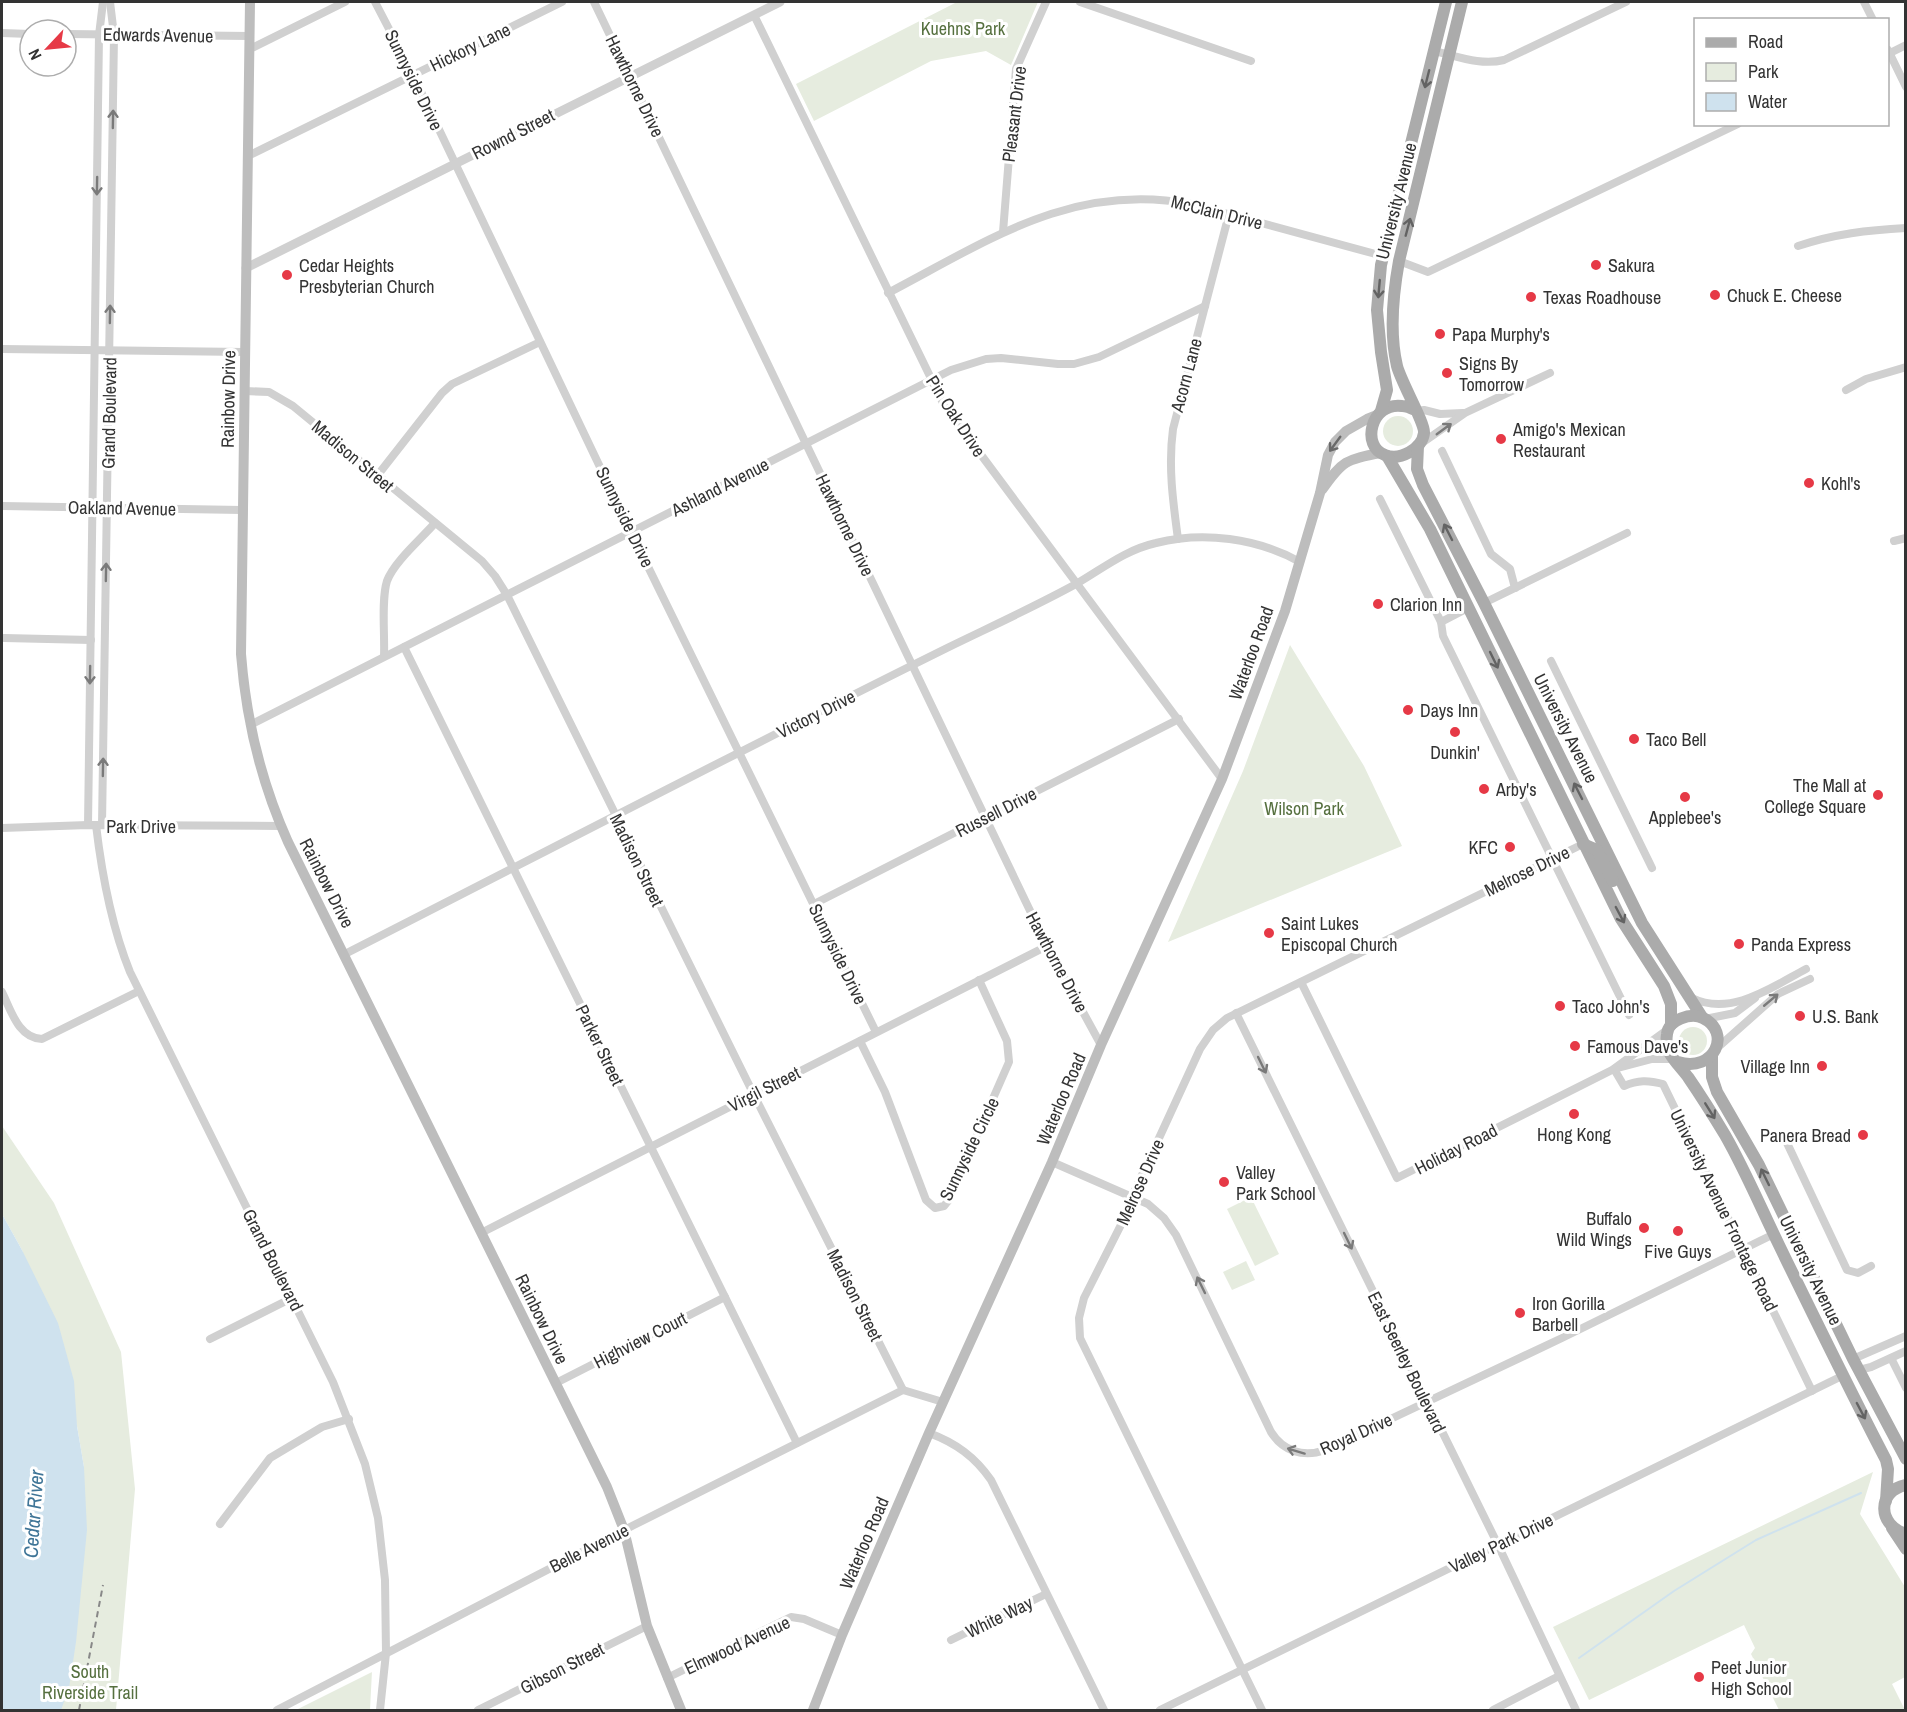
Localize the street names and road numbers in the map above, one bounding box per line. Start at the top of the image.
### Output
street label: Hickory Lane [425,17,515,77]
street label: Edwards Avenue [103,22,213,48]
street label: Sunnyside Drive [379,25,449,135]
street label: Hawthorne Drive [599,31,671,141]
street label: Pleasant Drive [996,64,1032,164]
street label: Rownd Street [467,103,559,165]
street label: University Avenue [1369,140,1423,262]
street label: McClain Drive [1169,189,1265,235]
street label: Acorn Lane [1164,335,1208,416]
street label: Rainbow Drive [215,350,241,448]
street label: Grand Boulevard [96,357,122,469]
street label: Pin Oak Drive [920,370,992,462]
street label: Madison Street [307,414,399,498]
street label: Ashland Avenue [666,452,773,523]
street label: Sunnyside Drive [590,462,660,572]
street label: Hawthorne Drive [809,470,881,580]
street label: Oakland Avenue [68,495,176,521]
street label: Waterloo Road [1223,603,1279,703]
street label: University Avenue [1528,669,1604,787]
street label: Victory Drive [772,684,860,744]
street label: Russell Drive [951,781,1041,843]
street label: Madison Street [604,810,670,910]
street label: Park Drive [106,814,176,839]
street label: Rainbow Drive [294,834,360,932]
street label: Melrose Drive [1480,840,1574,902]
street label: Sunnyside Drive [803,899,873,1009]
street label: Hawthorne Drive [1020,907,1094,1017]
street label: Parker Street [570,1000,630,1090]
street label: Waterloo Road [1030,1049,1092,1149]
street label: Virgil Street [724,1060,804,1118]
street label: Sunnyside Circle [933,1093,1005,1205]
street label: University Avenue Frontage Road [1664,1105,1784,1315]
street label: Holiday Road [1410,1118,1502,1180]
street label: Melrose Drive [1110,1135,1170,1229]
street label: Grand Boulevard [237,1205,309,1315]
street label: University Avenue [1774,1211,1848,1329]
street label: Madison Street [821,1245,889,1345]
street label: Rainbow Drive [509,1270,575,1368]
street label: East Seerley Boulevard [1362,1287,1452,1437]
street label: Highview Court [589,1306,691,1374]
street label: Royal Drive [1316,1407,1396,1461]
street label: Waterloo Road [833,1493,895,1593]
street label: Valley Park Drive [1445,1507,1557,1579]
street label: Belle Avenue [545,1517,633,1579]
street label: White Way [961,1590,1037,1644]
street label: Elmwood Avenue [680,1610,794,1680]
street label: Gibson Street [516,1636,608,1700]

